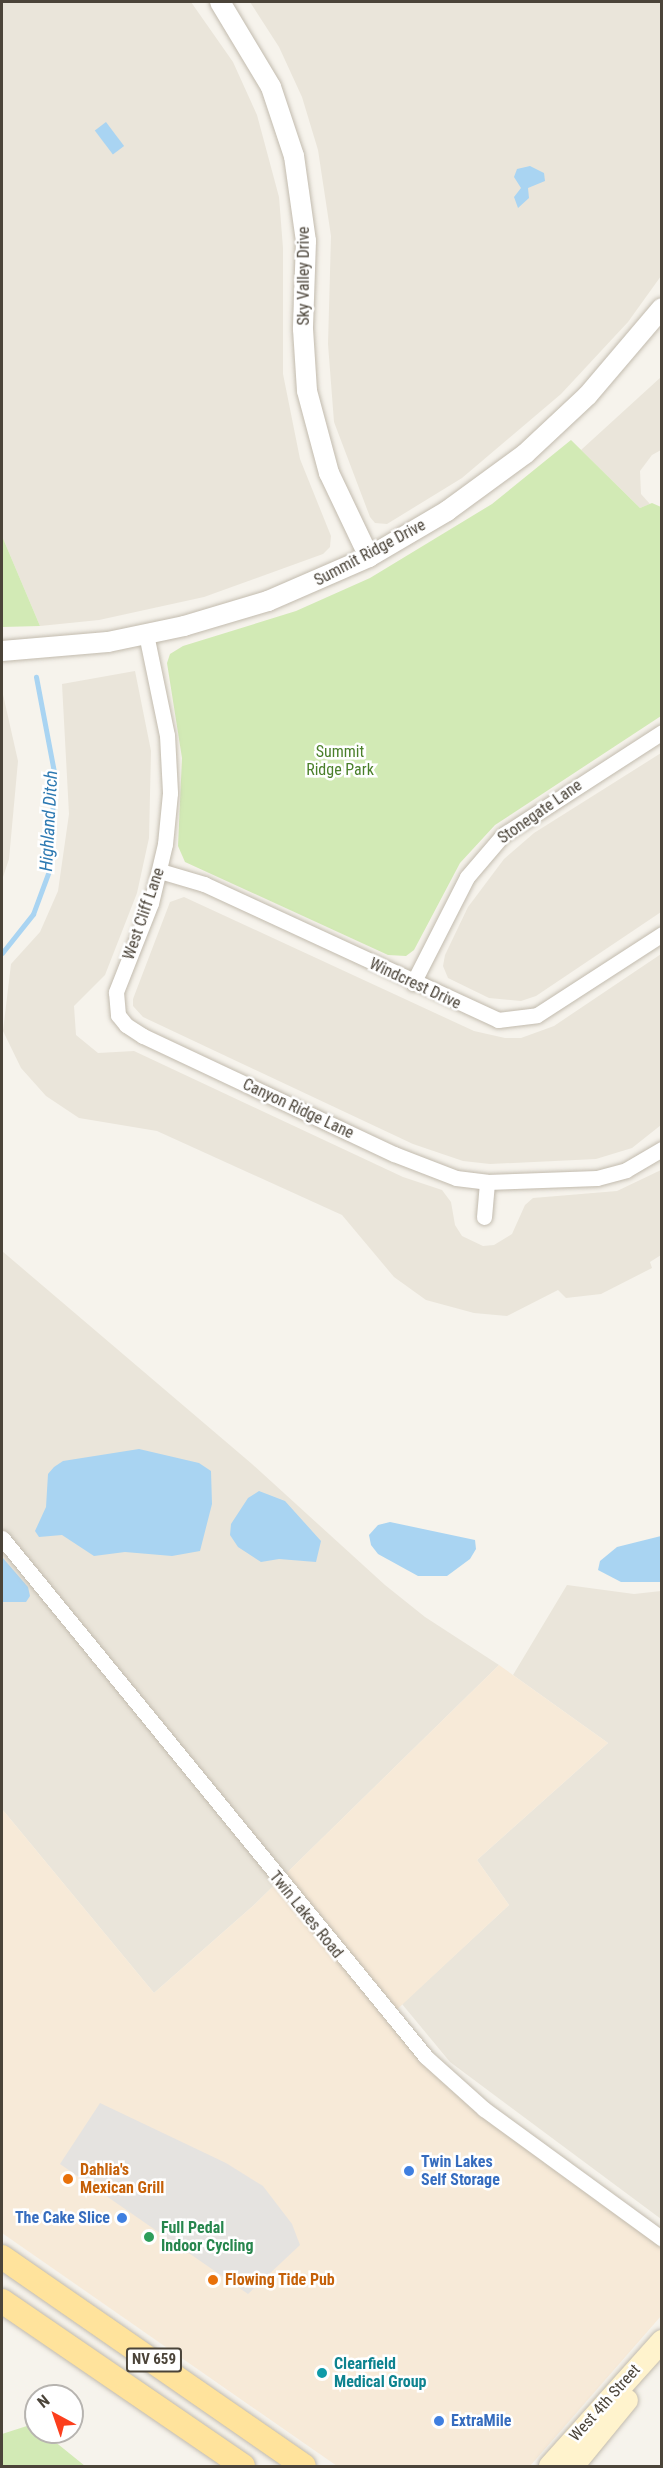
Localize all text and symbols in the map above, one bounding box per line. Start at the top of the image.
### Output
street label: Sky Valley Drive [294,226,314,326]
street label: Summit Ridge Drive [311,516,429,590]
park label: Summit Ridge Park [306,742,374,780]
water label: Highland Ditch [36,770,62,872]
street label: Stonegate Lane [494,776,586,848]
street label: West Cliff Lane [119,866,169,962]
street label: Windcrest Drive [366,954,464,1014]
street label: Canyon Ridge Lane [239,1075,357,1143]
street label: Twin Lakes Road [265,1868,347,1962]
place label: Twin Lakes Self Storage [421,2152,500,2190]
place label: Dahlia's Mexican Grill [80,2160,164,2198]
marker: Twin Lakes Self Storage [402,2164,416,2178]
marker: Dahlia's Mexican Grill [61,2172,75,2186]
place label: The Cake Slice [15,2208,110,2228]
marker: The Cake Slice [115,2211,129,2225]
place label: Full Pedal Indoor Cycling [161,2218,254,2256]
marker: Full Pedal Indoor Cycling [142,2230,156,2244]
place label: Flowing Tide Pub [225,2270,335,2290]
marker: Flowing Tide Pub [206,2273,220,2287]
road number: NV 659 [126,2348,182,2372]
place label: Clearfield Medical Group [334,2354,427,2392]
street label: West 4th Street [566,2361,644,2445]
marker: Clearfield Medical Group [315,2366,329,2380]
north arrow [24,2384,84,2444]
text: N [34,2391,53,2412]
place label: ExtraMile [451,2411,511,2431]
marker: ExtraMile [432,2414,446,2428]

